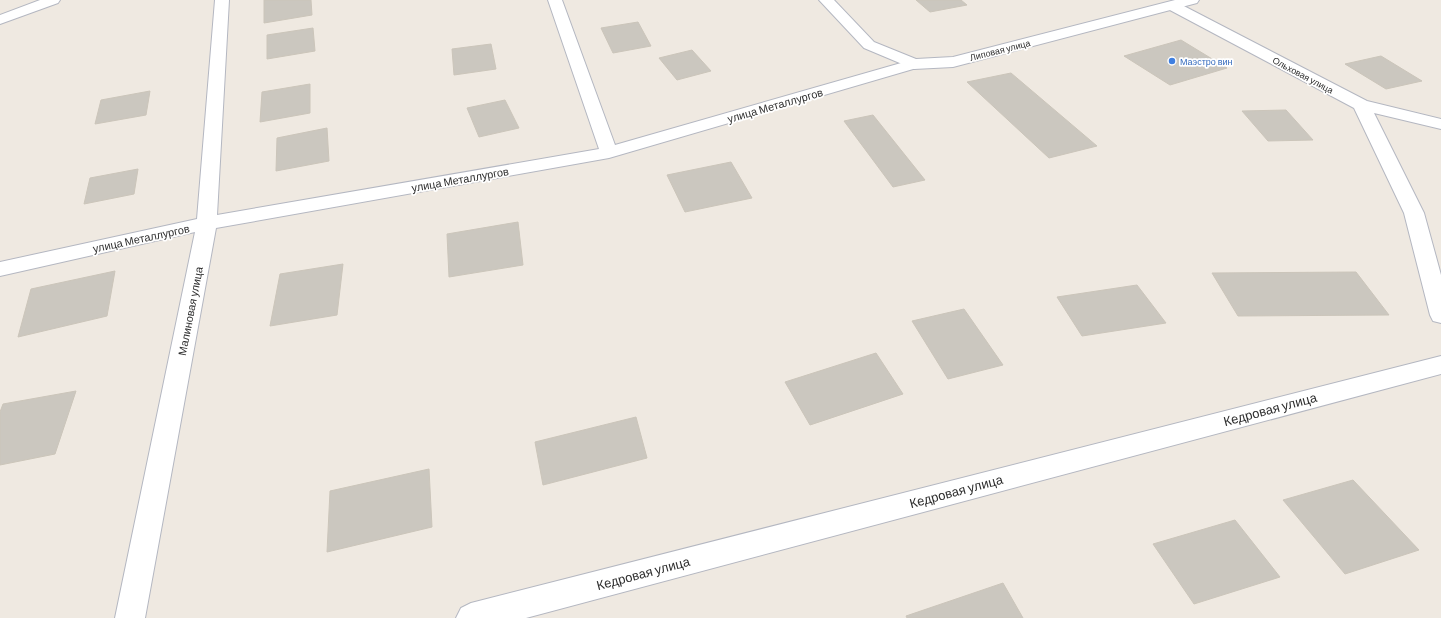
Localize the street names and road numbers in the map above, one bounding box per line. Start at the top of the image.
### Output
street label: Липовая улица [969,37,1031,63]
street label: Ольховая улица [1271,54,1335,96]
street label: улица Металлургов [726,85,824,125]
street label: улица Металлургов [410,164,510,194]
street label: улица Металлургов [91,221,191,255]
street label: Малиновая улица [175,265,205,357]
street label: Кедровая улица [1222,389,1319,429]
street label: Кедровая улица [908,471,1005,511]
street label: Кедровая улица [595,553,692,593]

